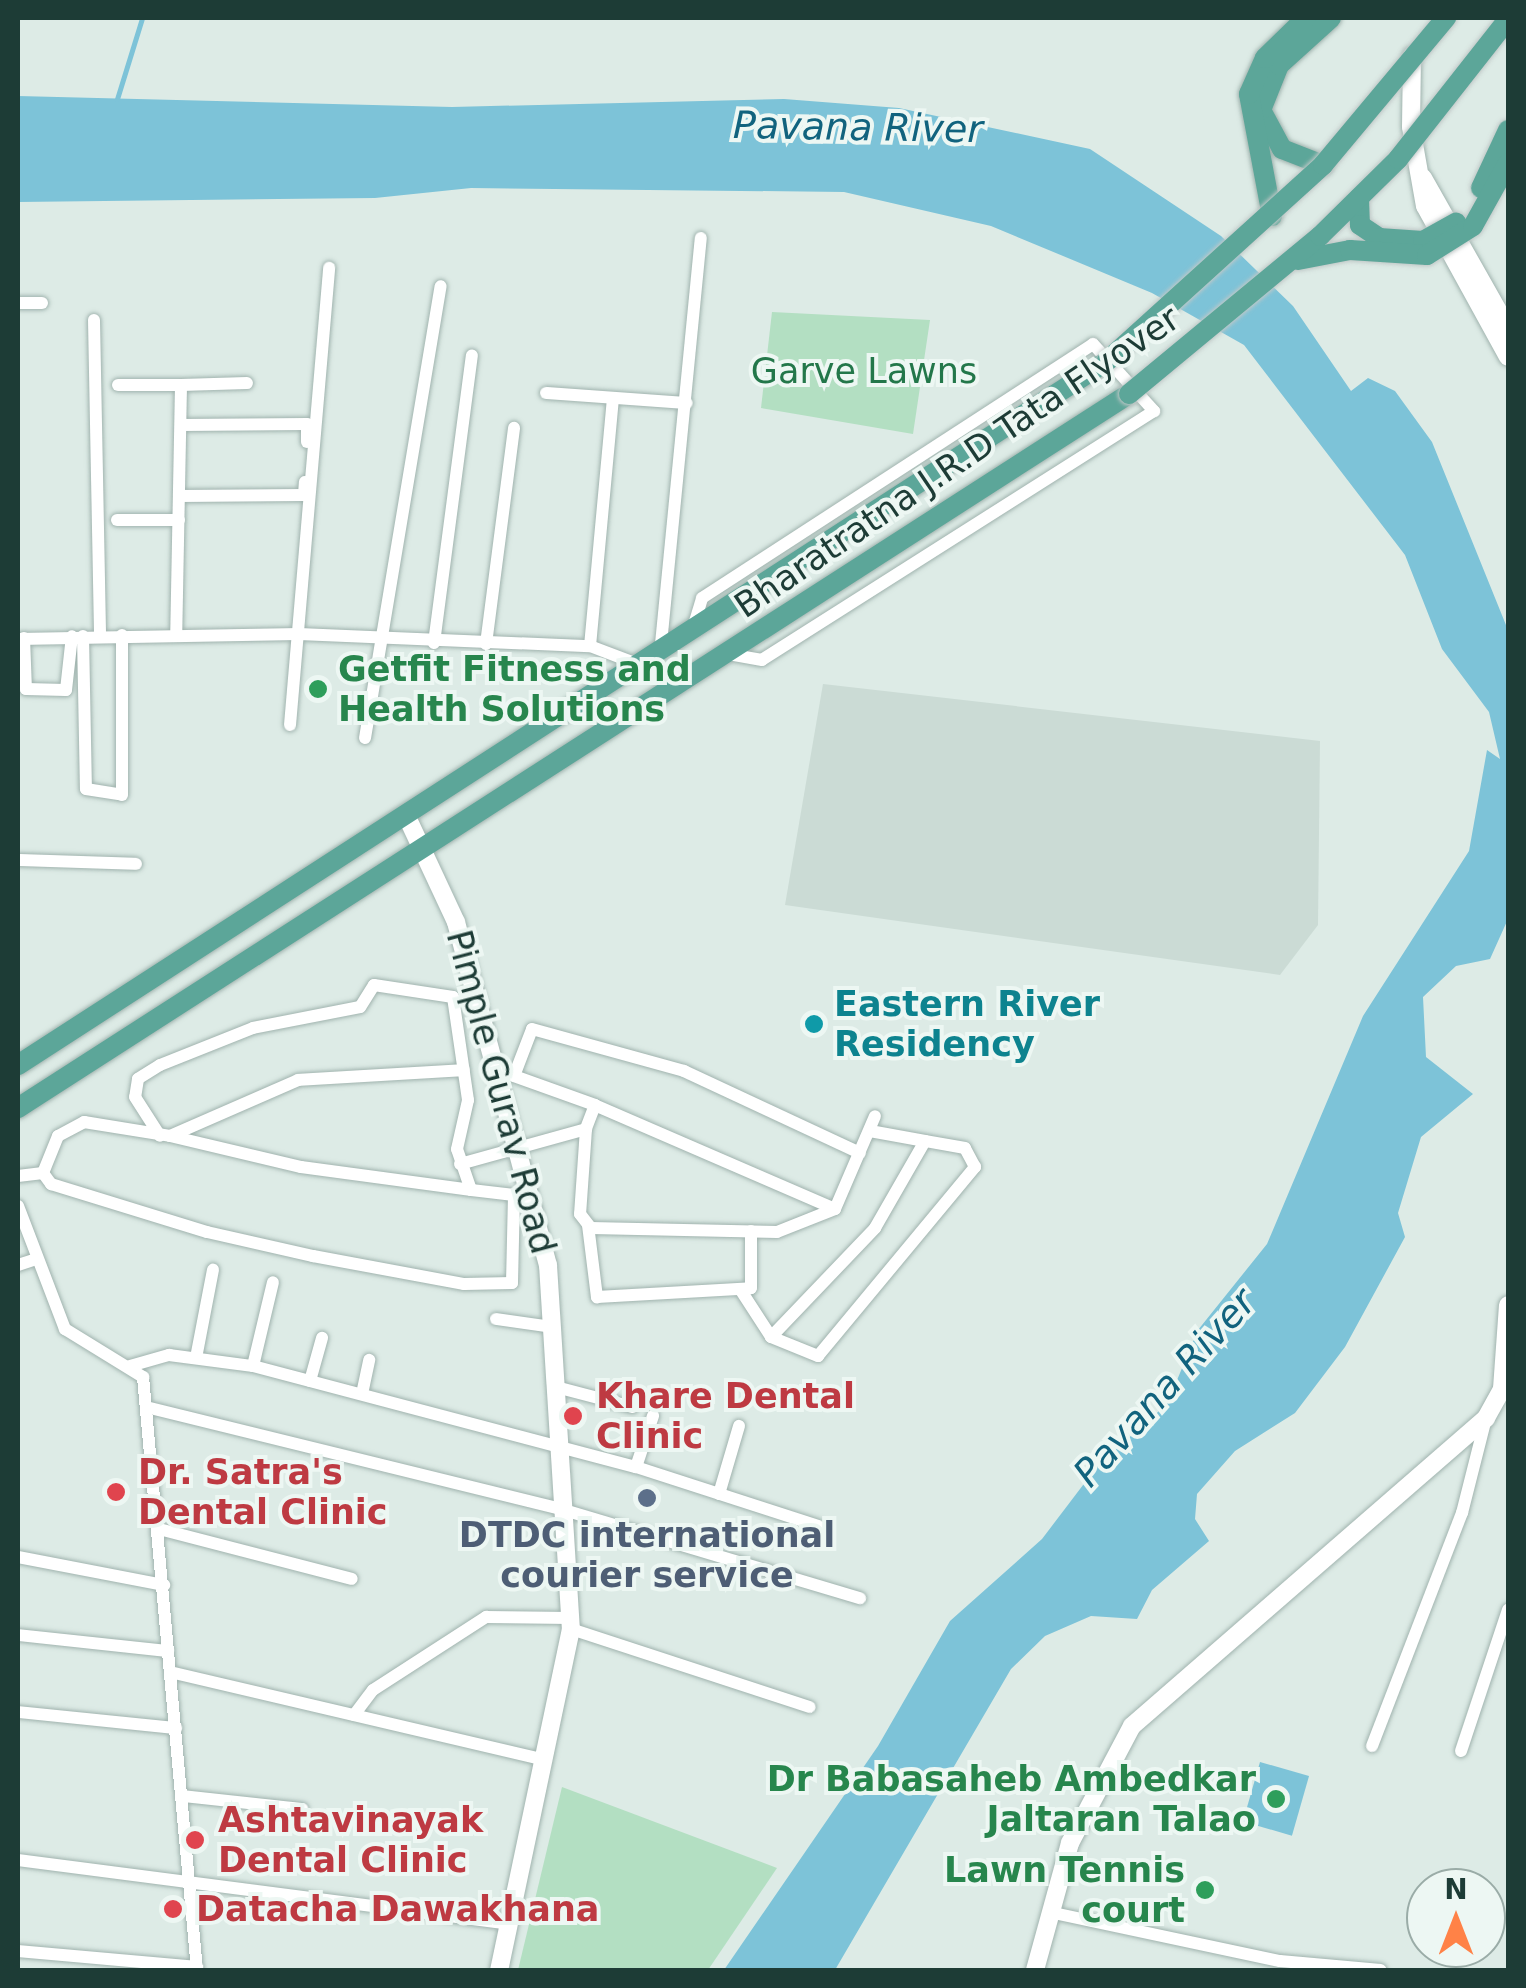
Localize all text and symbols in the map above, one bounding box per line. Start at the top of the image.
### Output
water label: Pavana River [733,103,983,153]
street label: Bharatratna J.R.D Tata Flyover [727,297,1187,627]
park label: Garve Lawns [751,350,977,392]
place label: Getfit Fitness and Health Solutions [338,648,691,730]
marker: Getfit Fitness and Health Solutions [307,678,329,700]
street label: Pimple Gurav Road [438,925,564,1259]
place label: Eastern River Residency [834,983,1100,1065]
marker: Eastern River Residency [803,1013,825,1035]
water label: Pavana River [1064,1280,1266,1496]
place label: Khare Dental Clinic [596,1375,855,1457]
marker: Khare Dental Clinic [560,1403,586,1429]
place label: Dr. Satra's Dental Clinic [138,1451,388,1533]
marker: Dr. Satra's Dental Clinic [103,1479,129,1505]
marker: DTDC international courier service [636,1487,658,1509]
place label: DTDC international courier service [459,1514,835,1596]
place label: Dr Babasaheb Ambedkar Jaltaran Talao [767,1758,1256,1840]
marker: Dr Babasaheb Ambedkar Jaltaran Talao [1265,1788,1287,1810]
place label: Ashtavinayak Dental Clinic [218,1799,483,1881]
marker: Ashtavinayak Dental Clinic [182,1827,208,1853]
place label: Lawn Tennis court [944,1849,1185,1931]
north arrow [1406,1868,1506,1968]
text: N [1444,1873,1468,1906]
marker: Lawn Tennis court [1194,1879,1216,1901]
place label: Datacha Dawakhana [196,1888,599,1930]
marker: Datacha Dawakhana [160,1896,186,1922]

